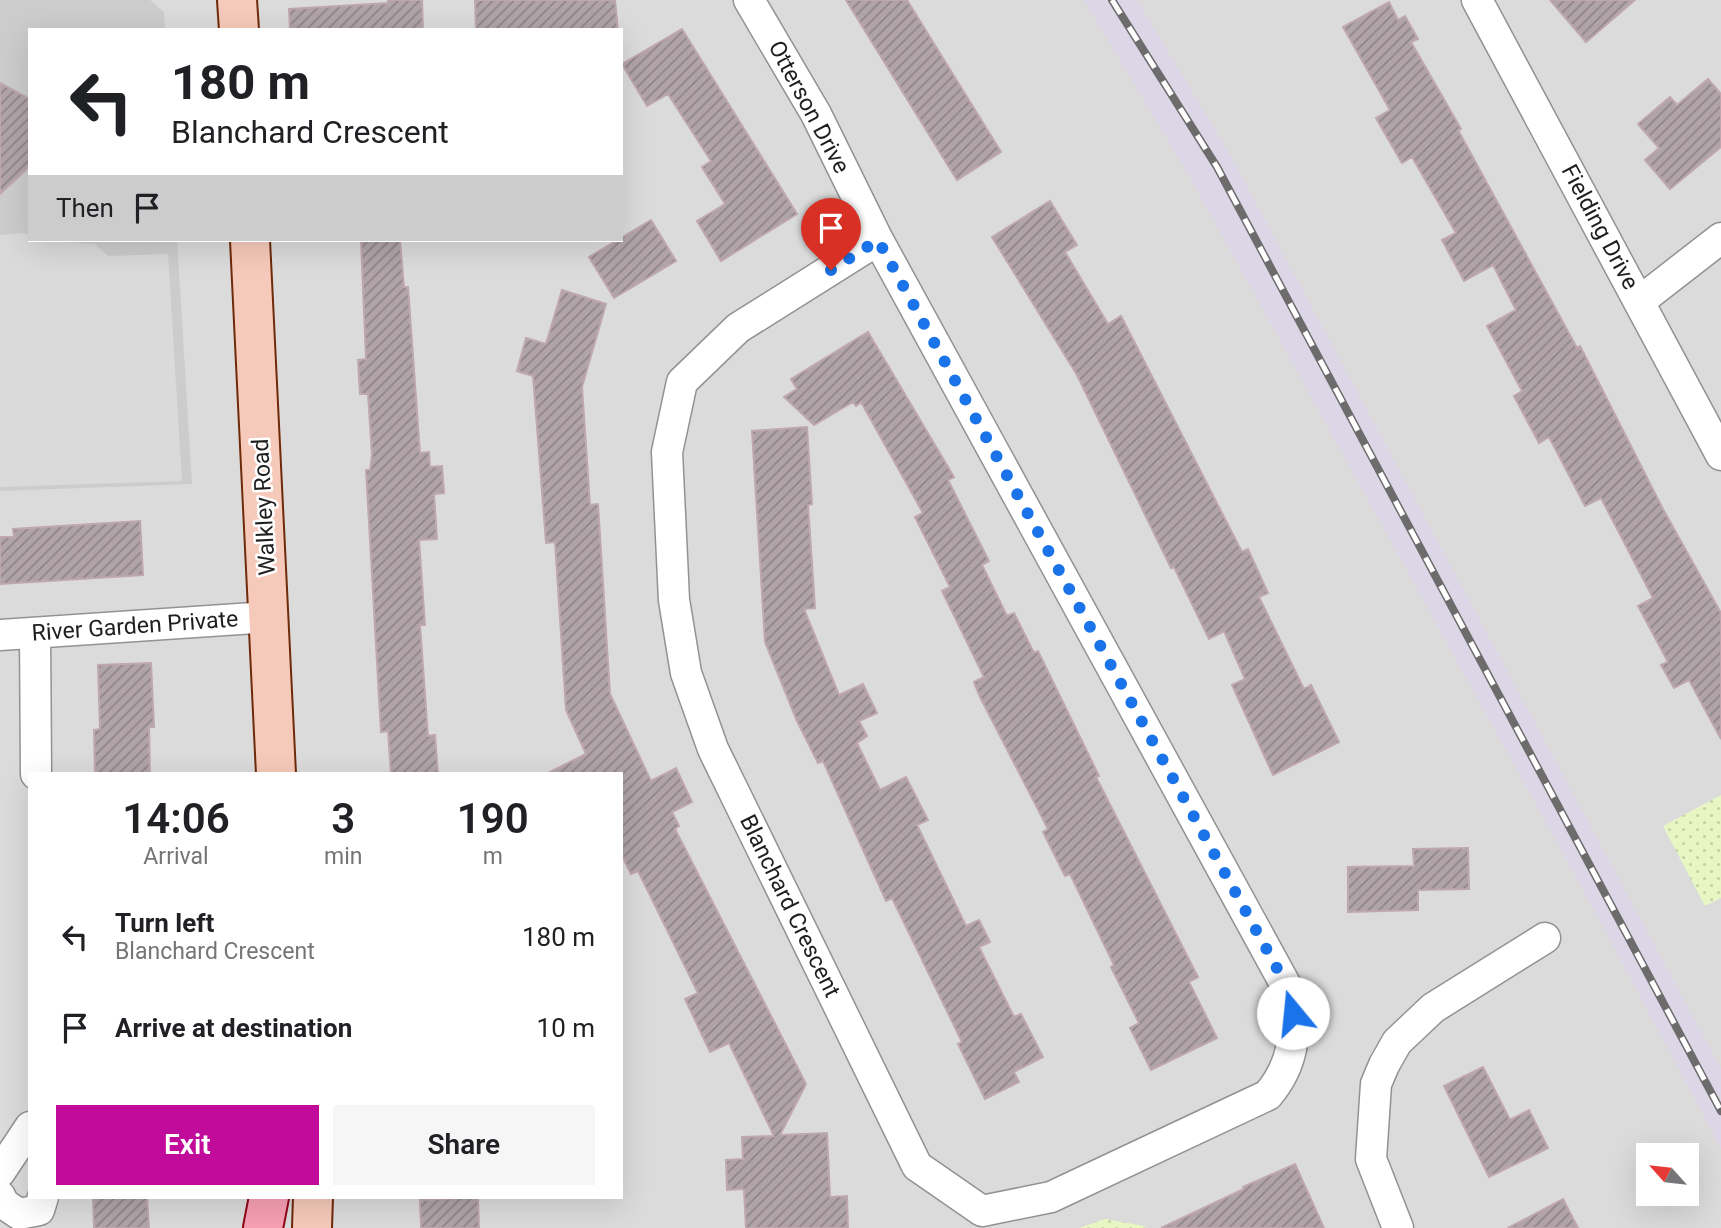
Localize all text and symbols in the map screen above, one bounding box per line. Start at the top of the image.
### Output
street label: Otterson Drive [763,36,855,178]
text: 180 m [171,54,310,111]
icon: left [56,56,147,147]
text: Blanchard Crescent [171,113,449,151]
street label: Fielding Drive [1556,160,1644,294]
icon: arrive [128,189,166,227]
text: Then [56,193,114,223]
pin [801,198,861,270]
icon: arrive [812,209,850,247]
street label: Walkley Road [247,438,281,576]
street label: River Garden Private [31,605,239,647]
text: 14:06 [122,794,230,843]
text: 3 [331,794,355,843]
text: 190 [457,794,529,843]
street label: Blanchard Crescent [734,810,846,1002]
text: Arrival [143,843,209,870]
text: min [324,843,362,870]
text: m [483,843,503,870]
text: Turn left [115,908,214,938]
icon: left [56,918,94,956]
text: 180 m [522,922,595,952]
text: Blanchard Crescent [115,938,315,965]
position arrow [1256,976,1330,1050]
icon: arrive [56,1009,94,1047]
text: Arrive at destination [115,1013,352,1043]
text: 10 m [537,1013,595,1043]
button: Exit [56,1105,319,1185]
button: Share [333,1105,595,1185]
north arrow [1636,1143,1699,1206]
map controls [1636,1143,1699,1206]

